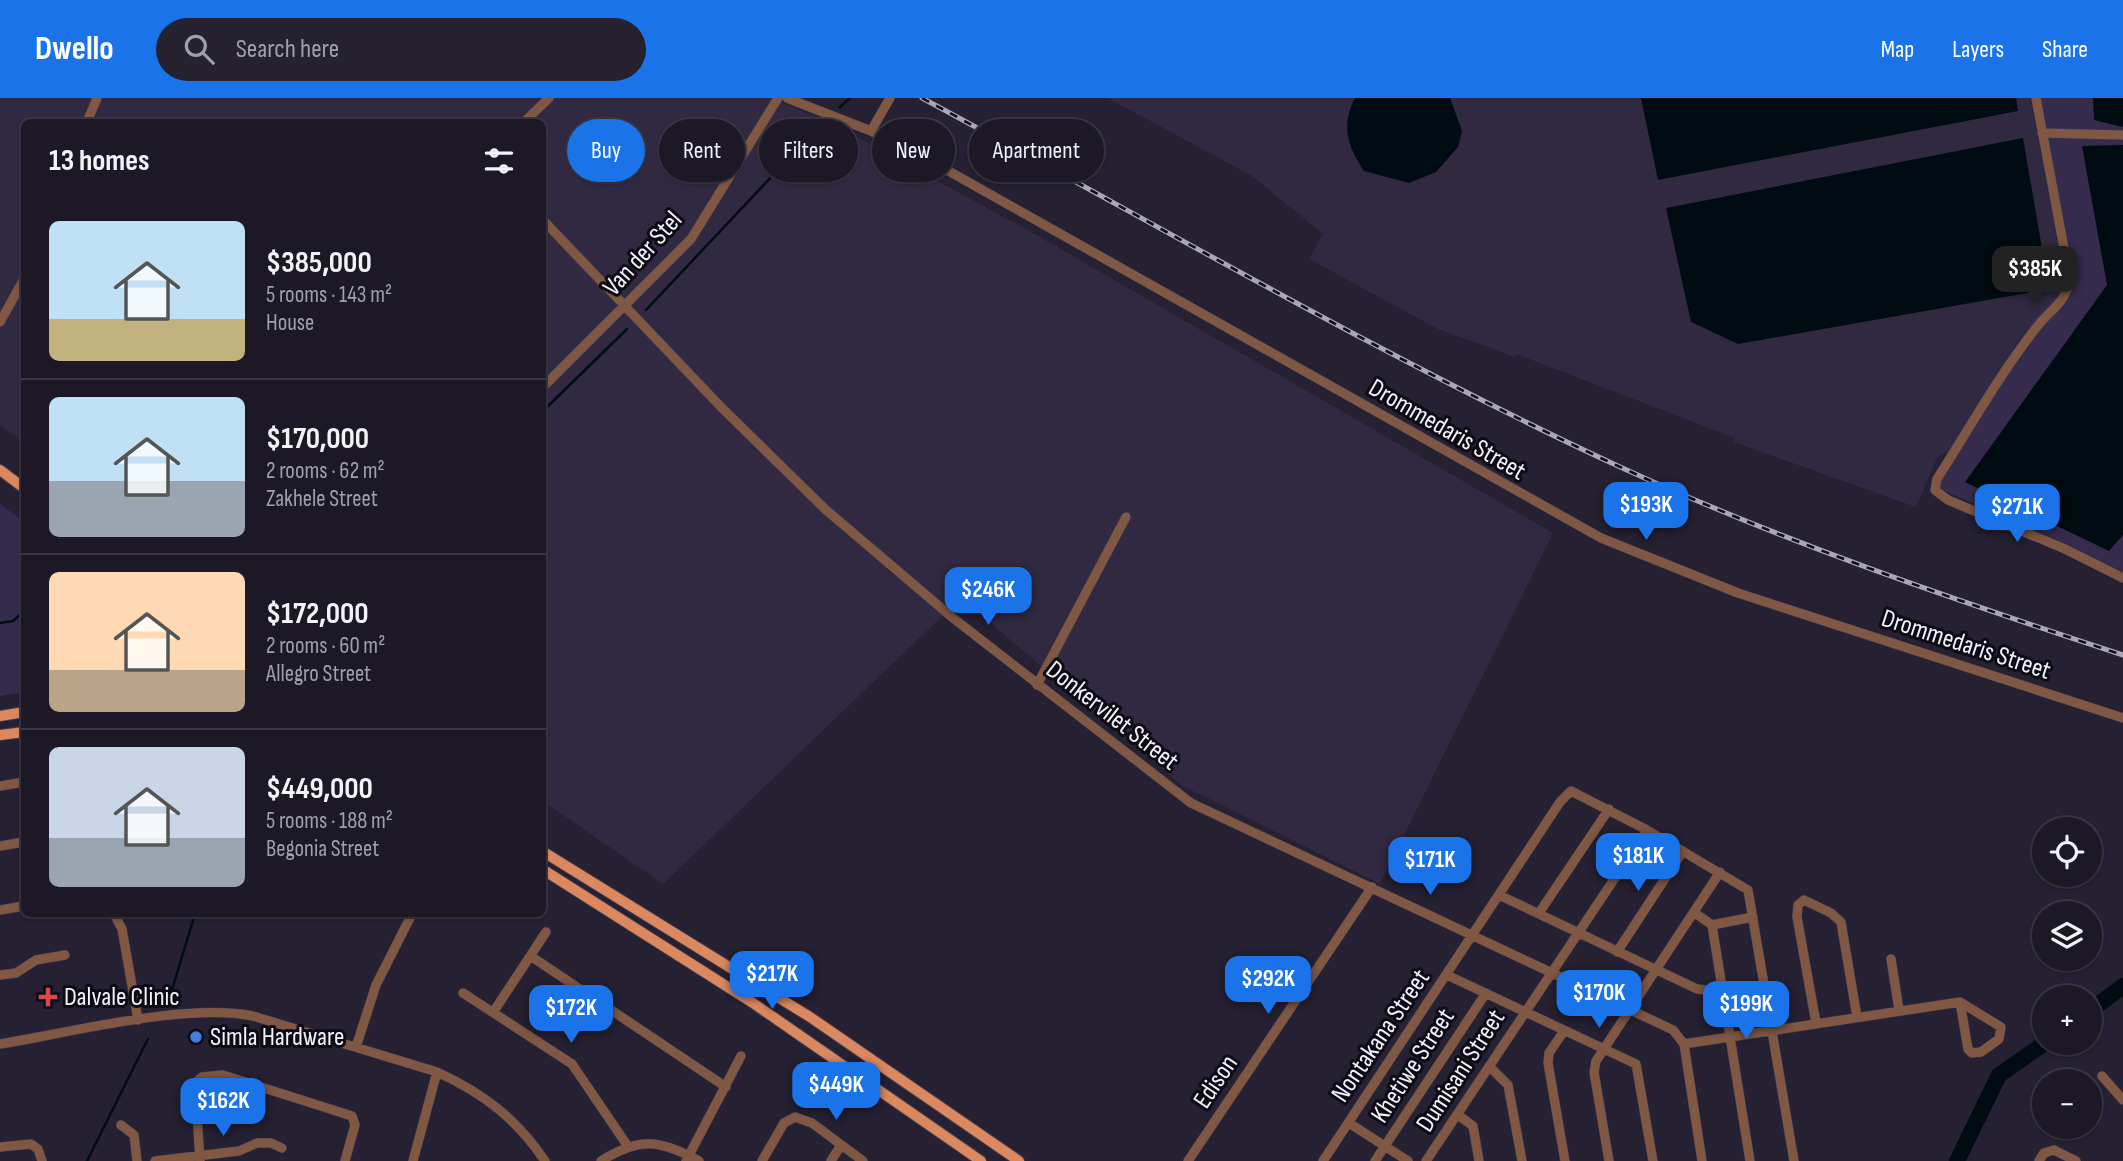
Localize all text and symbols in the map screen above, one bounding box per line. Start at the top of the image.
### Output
search box [156,18,646,81]
text: Dwello [35,29,114,69]
icon: search [180,30,218,68]
text: Search here [236,34,339,65]
text: Map [1881,35,1914,64]
text: Layers [1952,35,2004,64]
text: Share [2042,35,2088,64]
chip: Buy [567,119,645,182]
chip: Rent [659,119,745,182]
chip: Filters [759,119,858,182]
chip: New [872,119,955,182]
chip: Apartment [969,119,1104,182]
icon: filters [480,142,518,180]
text: 13 homes [49,143,150,179]
street label: Van der Stel [597,205,689,303]
text: $385,000 [266,245,372,281]
pin: $385K [1986,246,2084,306]
icon: home [105,249,189,333]
text: $385K [2008,255,2062,283]
text: 5 rooms · 143 m² [266,281,392,309]
text: House [266,309,314,337]
street label: Drommedaris Street [1363,373,1531,487]
text: $170,000 [266,421,369,457]
icon: home [105,425,189,509]
text: 2 rooms · 62 m² [266,457,385,485]
pin: $193K [1597,482,1695,542]
pin: $271K [1968,484,2066,544]
text: Zakhele Street [266,485,378,513]
text: $193K [1619,491,1673,519]
text: $271K [1991,493,2043,521]
pin: $246K [939,568,1037,627]
text: $246K [961,576,1015,604]
text: $172,000 [266,596,369,632]
icon: home [105,600,189,684]
street label: Drommedaris Street [1878,603,2055,687]
text: 2 rooms · 60 m² [266,632,385,660]
street label: Donkervilet Street [1040,655,1184,777]
text: Allegro Street [266,660,371,688]
text: $449,000 [266,771,373,807]
icon: home [105,775,189,859]
text: 5 rooms · 188 m² [266,807,393,835]
map controls [2032,817,2102,1139]
button: locate [2032,817,2102,887]
pin: $181K [1589,834,1687,893]
text: Begonia Street [266,835,379,863]
pin: $171K [1381,838,1479,897]
text: $181K [1612,842,1664,870]
text: $171K [1404,846,1456,874]
button: layers [2032,901,2102,971]
pin: $217K [723,951,821,1011]
pin: $292K [1219,956,1317,1016]
text: $217K [746,960,798,988]
street label: Nontakana Street [1325,964,1437,1108]
text: $292K [1241,965,1295,993]
pin: $170K [1550,970,1648,1030]
text: $170K [1573,979,1625,1007]
place label: Dalvale Clinic [64,982,180,1013]
pin: $199K [1697,982,1795,1041]
button: + [2032,985,2102,1055]
pin: $172K [522,986,620,1045]
marker: Dalvale Clinic [38,987,58,1007]
text: $199K [1719,990,1773,1018]
text: $172K [545,994,597,1022]
street label: Khetiwe Street [1365,1003,1461,1129]
street label: Dumisani Street [1410,1004,1512,1138]
place label: Simla Hardware [210,1022,345,1053]
marker: Simla Hardware [188,1029,204,1045]
street label: Edison [1187,1049,1245,1115]
pin: $449K [787,1062,885,1122]
button: − [2032,1069,2102,1139]
text: $449K [808,1071,864,1099]
pin: $162K [174,1079,272,1138]
text: $162K [196,1087,250,1115]

